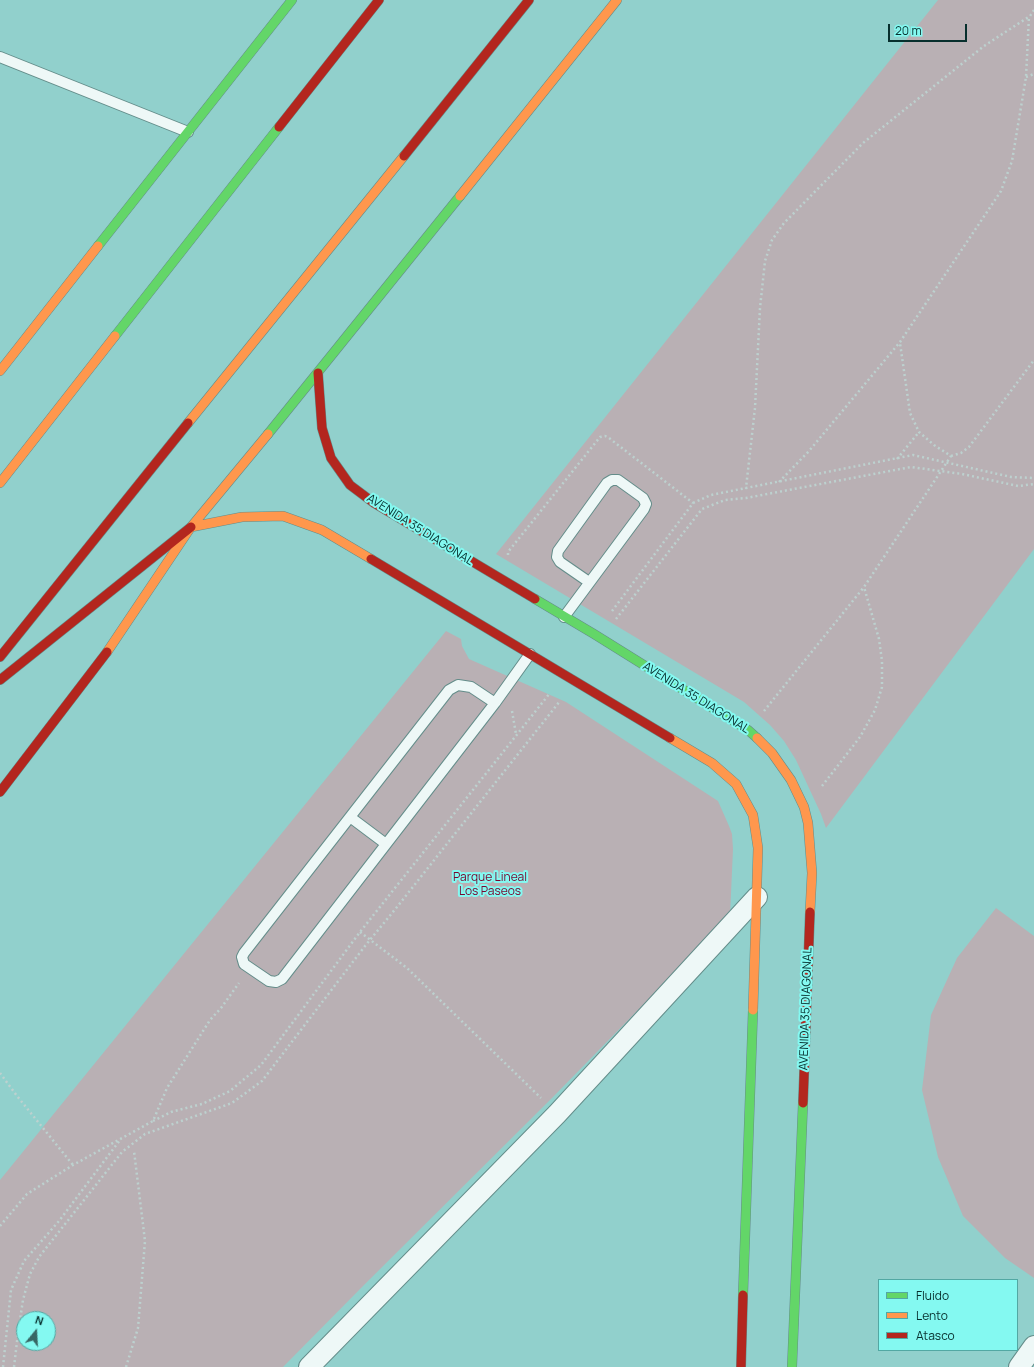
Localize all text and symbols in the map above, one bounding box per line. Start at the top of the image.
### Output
scale bar [890,16,969,42]
text: 20 m [895,22,922,39]
street label: AVENIDA 35 DIAGONAL [364,491,476,569]
street label: AVENIDA 35 DIAGONAL [640,659,752,737]
park label: Parque Lineal Los Paseos [453,871,527,899]
street label: AVENIDA 35 DIAGONAL [797,947,815,1071]
legend [878,1279,1018,1351]
text: Fluido [916,1287,949,1304]
text: Lento [916,1307,948,1324]
north arrow [16,1311,56,1351]
text: N [33,1312,46,1328]
text: Atasco [916,1327,955,1344]

